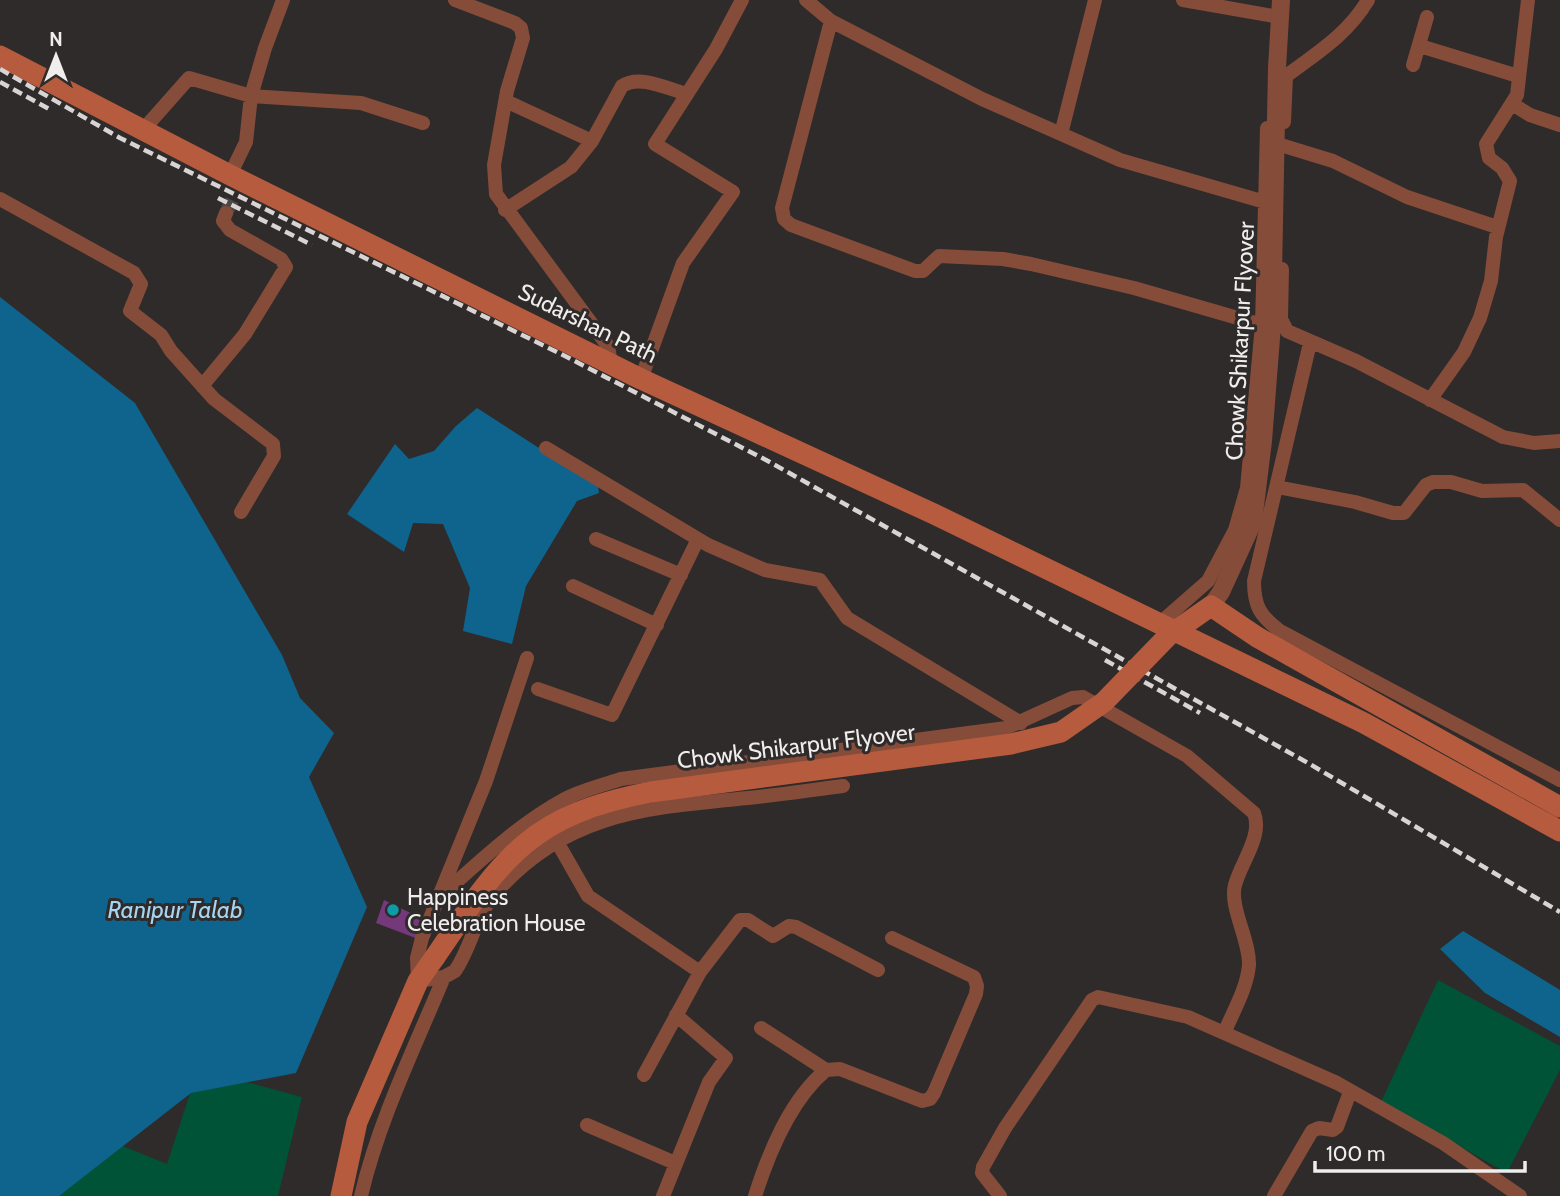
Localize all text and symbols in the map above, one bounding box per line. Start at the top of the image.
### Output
north arrow [21,21,91,91]
text: N [49,28,63,51]
street label: Chowk Shikarpur Flyover [1220,220,1260,461]
street label: Sudarshan Path [514,277,662,369]
street label: Chowk Shikarpur Flyover [676,717,917,774]
place label: Happiness Celebration House [407,883,586,937]
water label: Ranipur Talab [107,895,243,924]
marker: Happiness Celebration House [385,902,401,918]
scale bar [1315,1130,1525,1174]
text: 100 m [1326,1141,1385,1166]

